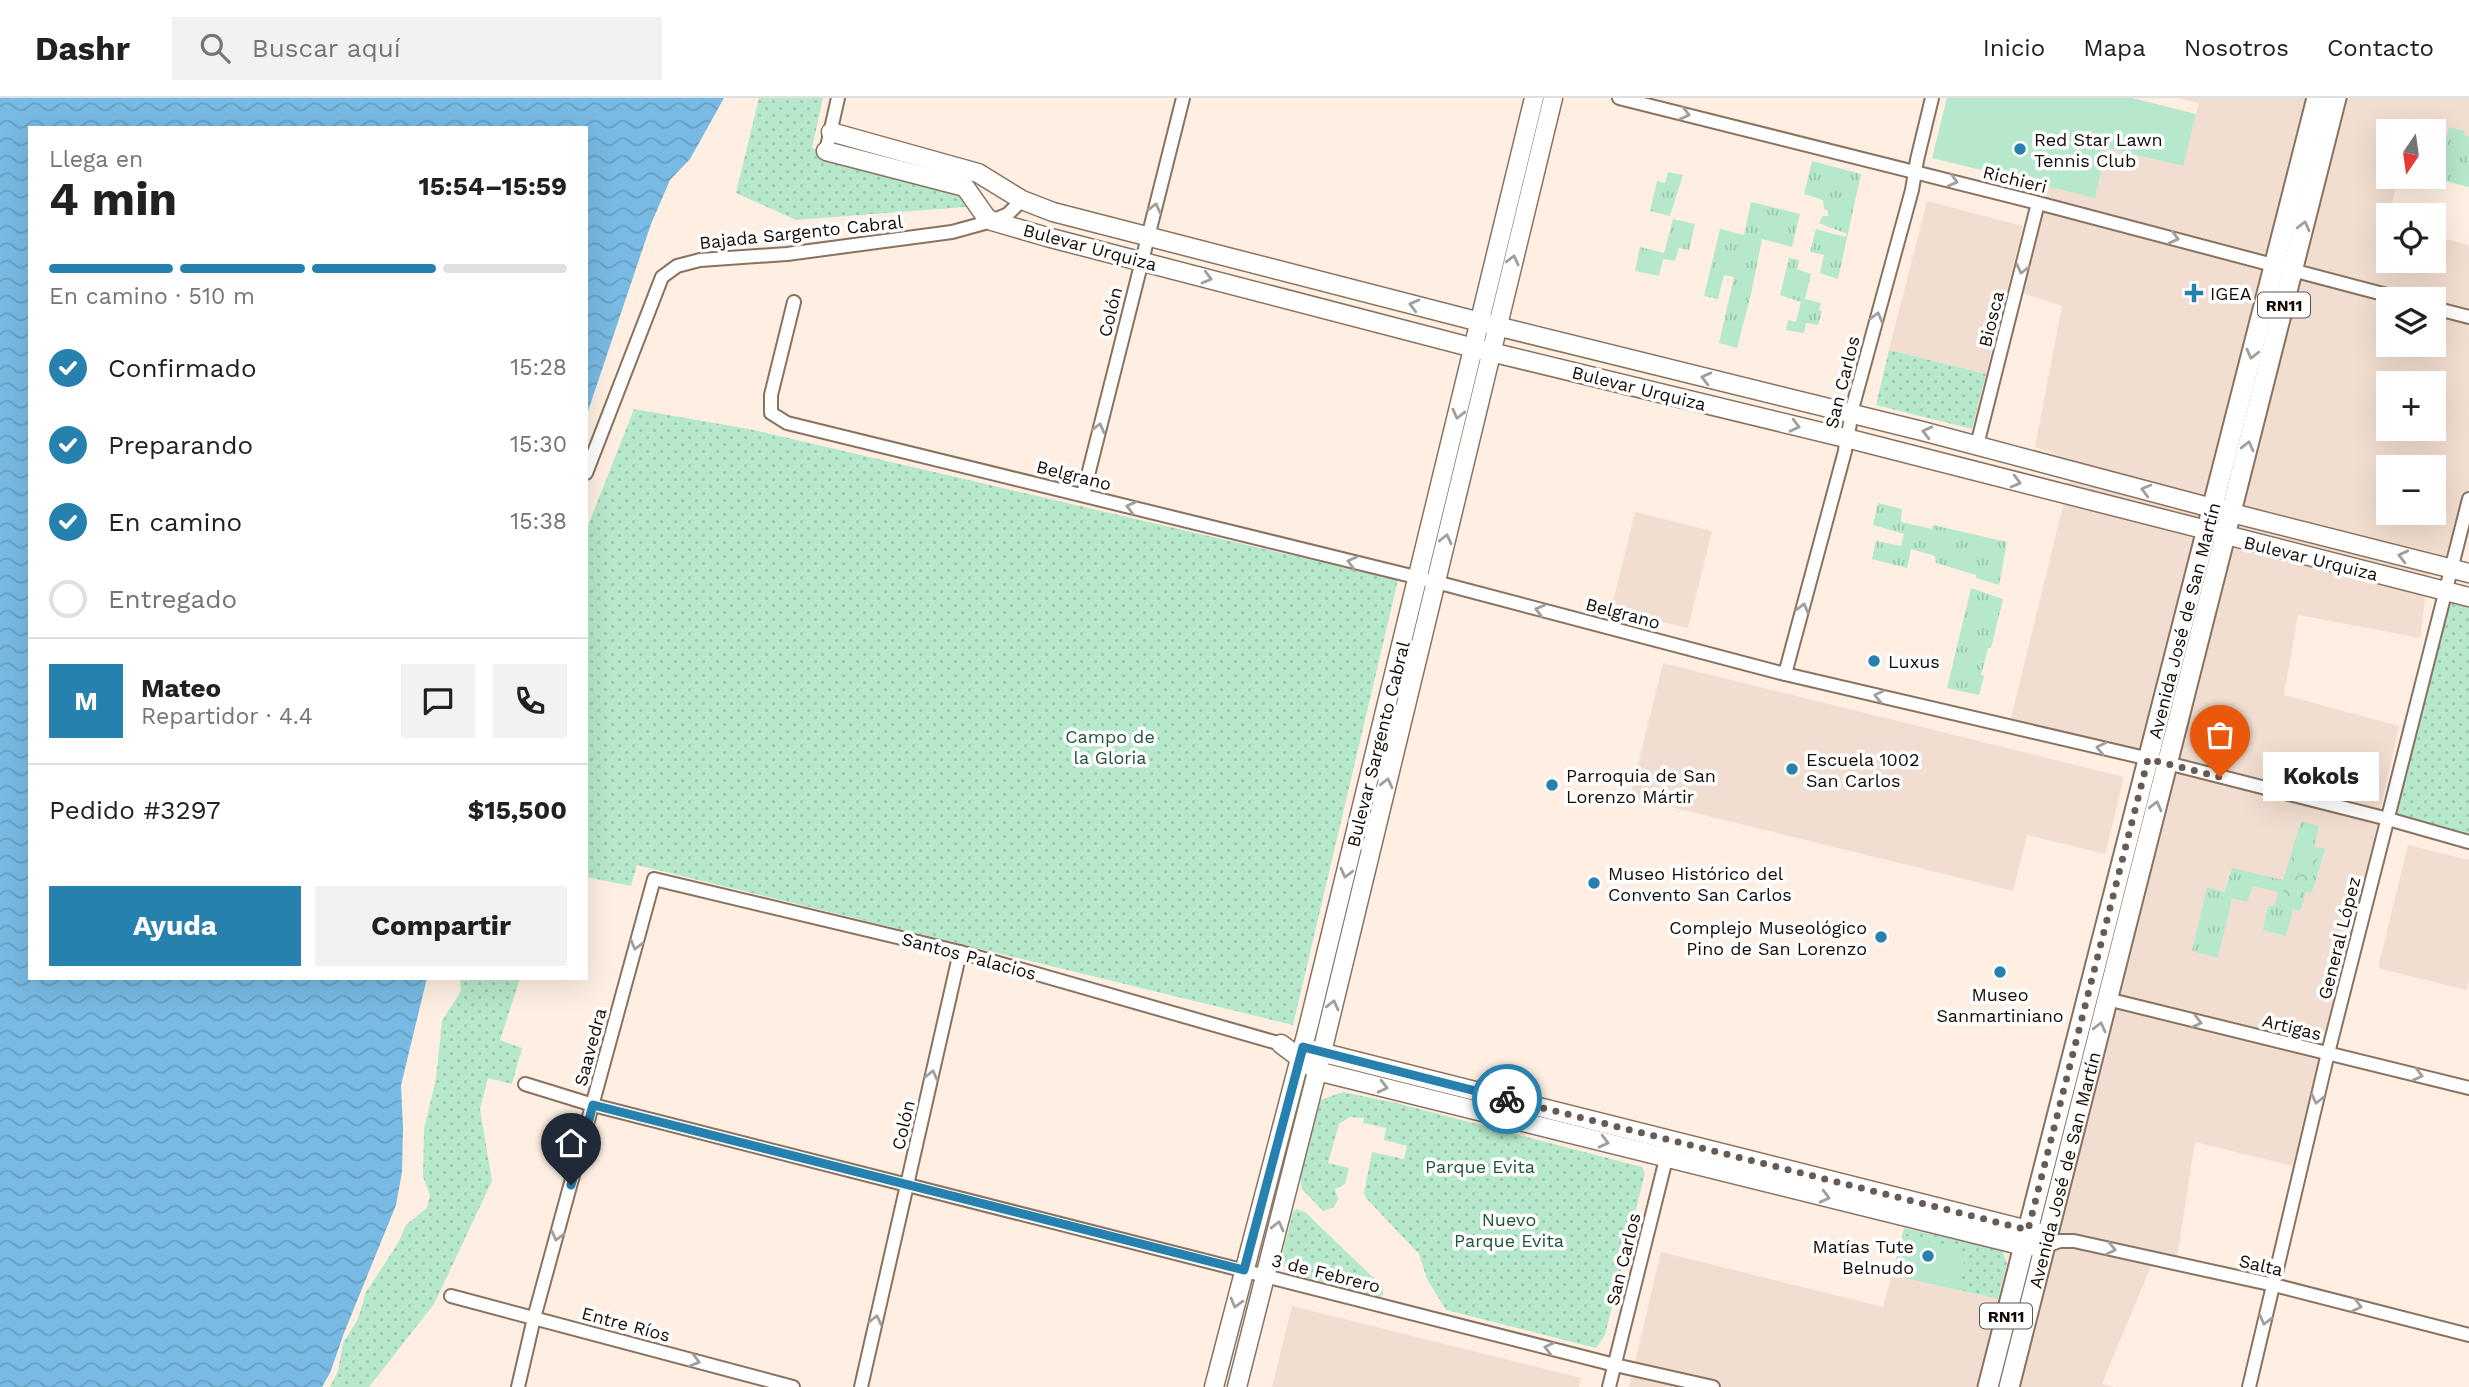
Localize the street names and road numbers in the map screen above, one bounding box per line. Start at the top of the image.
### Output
street label: Richieri [1981,161,2049,197]
street label: Bajada Sargento Cabral [698,211,904,253]
street label: Bulevar Urquiza [1021,219,1159,275]
street label: Colón [1094,285,1126,339]
street label: Biosca [1974,289,2008,349]
road number: RN11 [2258,293,2310,318]
street label: San Carlos [1820,334,1864,430]
street label: Bulevar Urquiza [1570,361,1708,415]
street label: Belgrano [1034,456,1114,494]
street label: Avenida José de San Martín [2143,500,2224,741]
street label: Bulevar Urquiza [2242,531,2380,585]
street label: Belgrano [1583,593,1663,633]
street label: Bulevar Sargento Cabral [1342,638,1414,849]
street label: General López [2314,874,2364,1002]
street label: Santos Palacios [899,928,1039,984]
street label: Saavedra [570,1006,610,1088]
street label: Artigas [2260,1010,2324,1044]
street label: Avenida José de San Martín [2024,1049,2104,1290]
street label: Colón [887,1098,919,1152]
street label: San Carlos [1601,1211,1645,1307]
street label: 3 de Febrero [1269,1249,1383,1297]
street label: Salta [2237,1250,2285,1280]
street label: Entre Ríos [580,1302,672,1346]
road number: RN11 [1980,1304,2032,1328]

